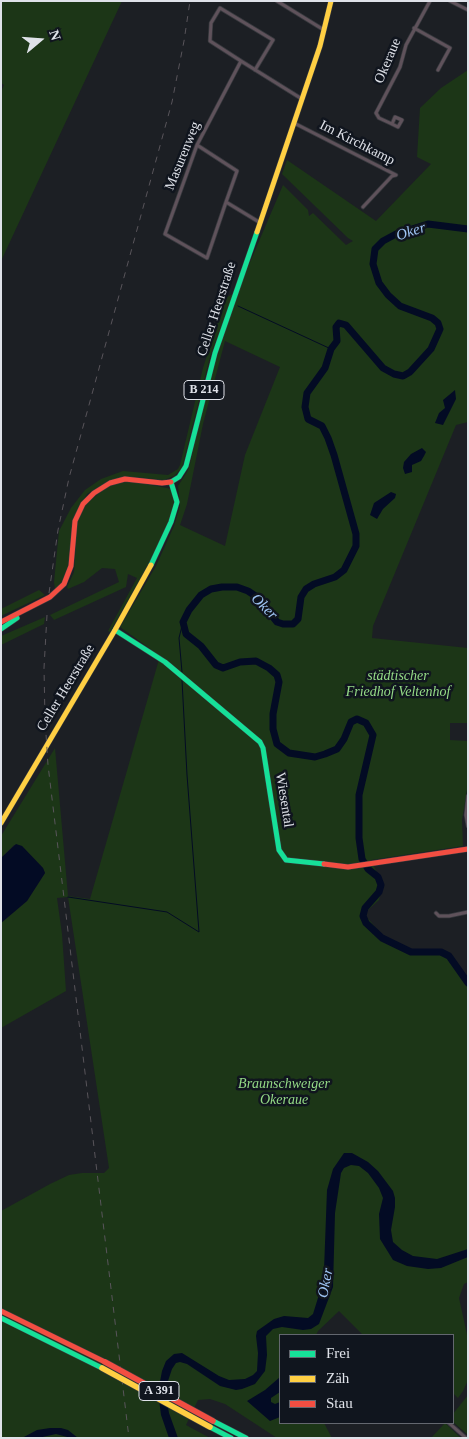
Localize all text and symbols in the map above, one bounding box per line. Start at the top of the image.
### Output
north arrow [15,15,65,65]
text: N [46,28,63,42]
street label: Okeraue [371,36,405,86]
street label: Im Kirchkamp [317,117,397,169]
street label: Masurenweg [162,119,204,193]
water label: Oker [394,219,428,245]
street label: Celler Heerstraße [194,260,240,358]
road number: B 214 [184,380,224,400]
water label: Oker [247,590,281,624]
street label: Celler Heerstraße [33,642,99,734]
park label: städtischer Friedhof Veltenhof [346,668,450,700]
street label: Wiesental [271,771,297,829]
park label: Braunschweiger Okeraue [238,1076,330,1108]
water label: Oker [314,1267,338,1299]
legend [279,1334,454,1424]
text: Frei [326,1345,350,1361]
text: Zäh [326,1370,349,1386]
road number: A 391 [139,1382,179,1400]
text: Stau [326,1395,353,1411]

